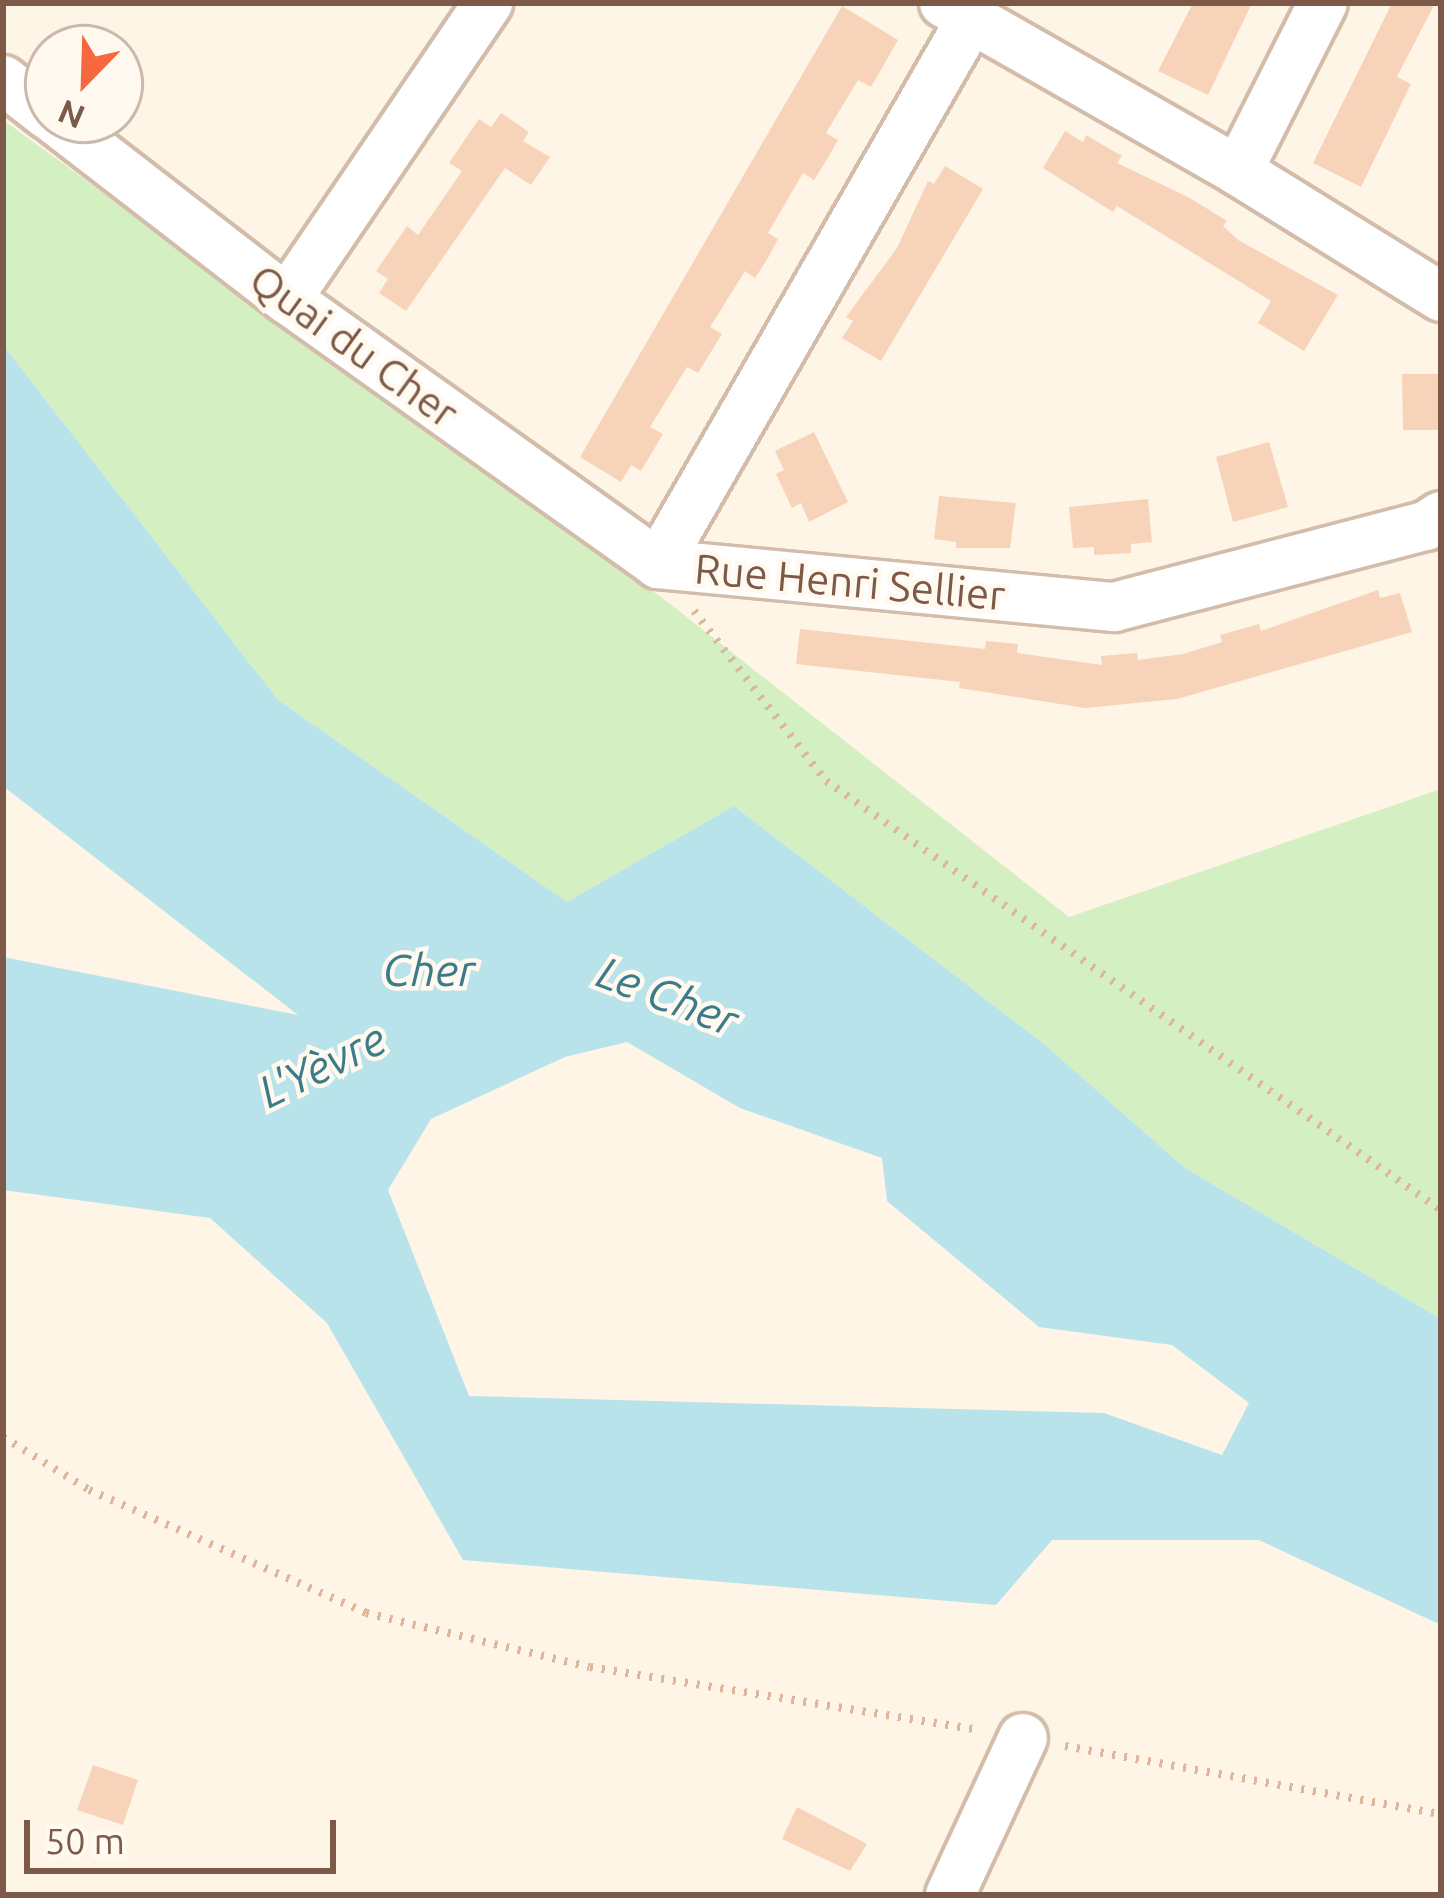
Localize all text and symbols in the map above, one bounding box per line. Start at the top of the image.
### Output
north arrow [24,24,144,144]
text: N [52,93,89,137]
street label: Quai du Cher [240,254,468,438]
street label: Rue Henri Sellier [693,543,1007,621]
water label: Cher [383,943,475,997]
water label: Le Cher [590,945,746,1047]
water label: L'Yèvre [250,1011,394,1119]
scale bar [30,1796,342,1870]
text: 50 m [45,1820,125,1861]

